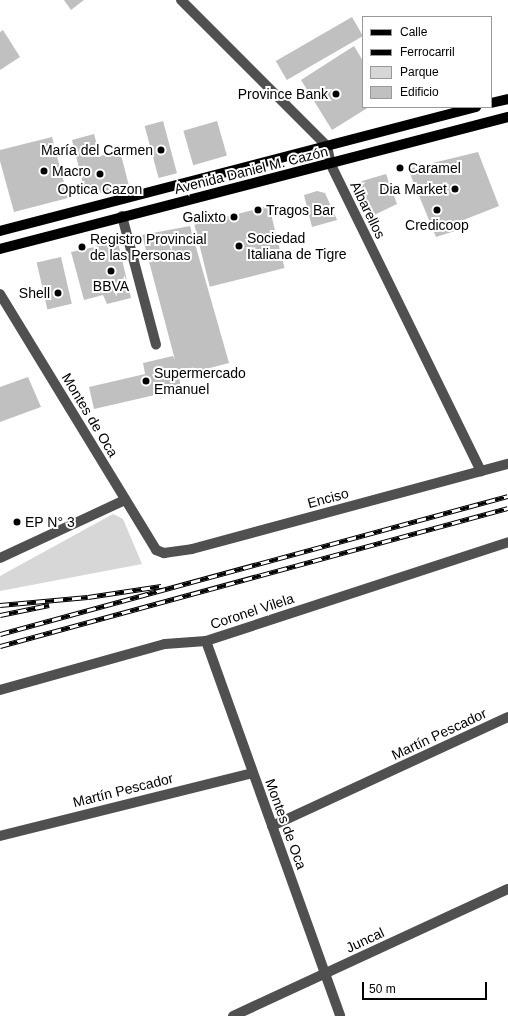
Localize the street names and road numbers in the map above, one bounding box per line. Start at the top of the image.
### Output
street label: Avenida Daniel M. Cazón [172,143,330,197]
street label: Albarellos [347,179,389,241]
street label: Montes de Oca [58,370,122,460]
street label: Enciso [306,484,350,512]
street label: Coronel Vilela [208,590,296,632]
street label: Martín Pescador [389,705,489,763]
street label: Martín Pescador [71,769,175,811]
street label: Montes de Oca [262,777,310,871]
street label: Juncal [343,924,387,956]

